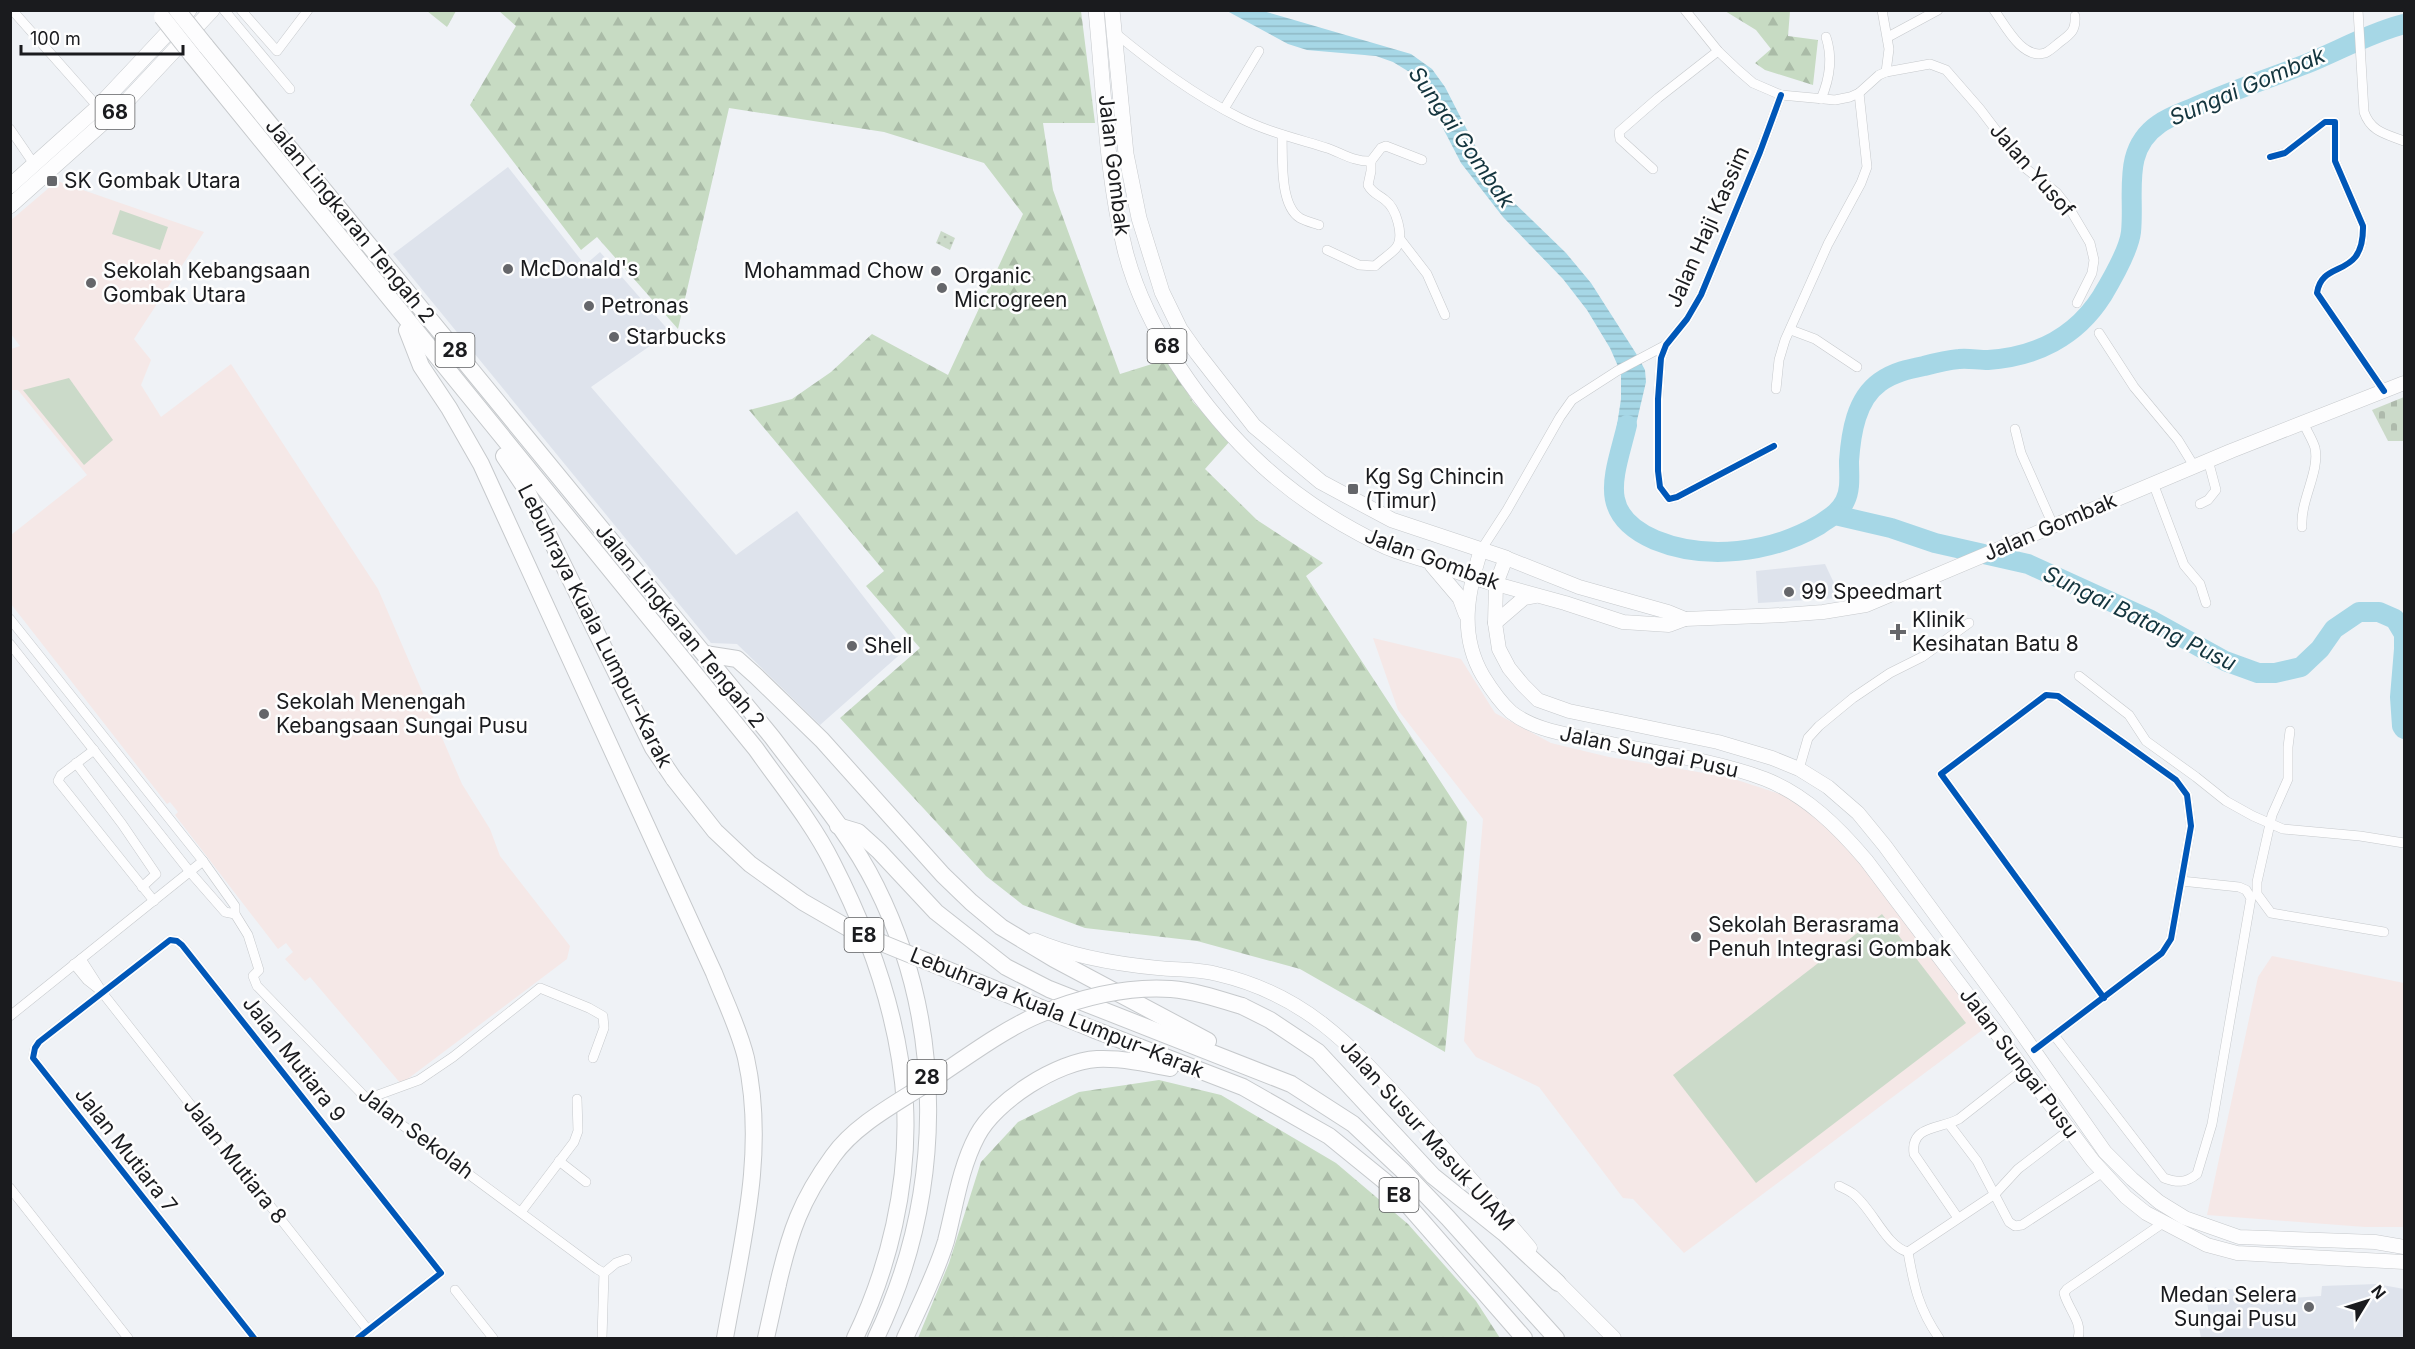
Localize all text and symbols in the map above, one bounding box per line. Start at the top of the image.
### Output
scale bar [21,18,183,56]
text: 100 m [30,28,81,49]
water label: Sungai Gombak [2165,41,2330,131]
water label: Sungai Gombak [1404,61,1521,213]
street label: Jalan Gombak [1093,93,1136,237]
road number: 68 [96,95,134,129]
street label: Jalan Lingkaran Tengah 2 [260,114,440,328]
street label: Jalan Yusof [1985,118,2080,222]
street label: Jalan Haji Kassim [1661,142,1754,311]
place label: SK Gombak Utara [64,168,241,193]
marker: SK Gombak Utara [45,174,59,188]
place label: McDonald's [520,256,638,281]
place label: Sekolah Kebangsaan Gombak Utara [103,258,310,307]
place label: Mohammad Chow [744,258,924,283]
marker: McDonald's [501,262,515,276]
place label: Organic Microgreen [954,263,1068,312]
marker: Mohammad Chow [929,264,943,278]
marker: Sekolah Kebangsaan Gombak Utara [84,276,98,290]
marker: Organic Microgreen [935,281,949,295]
place label: Petronas [601,293,689,318]
marker: Petronas [582,299,596,313]
place label: Starbucks [626,324,726,349]
road number: 68 [1148,329,1186,363]
marker: Starbucks [607,330,621,344]
road number: 28 [436,333,474,367]
place label: Kg Sg Chincin (Timur) [1365,464,1504,513]
street label: Lebuhraya Kuala Lumpur–Karak [513,480,678,772]
marker: Kg Sg Chincin (Timur) [1346,482,1360,496]
street label: Jalan Gombak [1980,487,2120,566]
street label: Jalan Lingkaran Tengah 2 [590,519,770,733]
street label: Jalan Gombak [1361,522,1504,595]
water label: Sungai Batang Pusu [2039,560,2241,676]
place label: 99 Speedmart [1801,579,1942,604]
marker: 99 Speedmart [1782,585,1796,599]
place label: Klinik Kesihatan Batu 8 [1912,607,2079,656]
marker: Klinik Kesihatan Batu 8 [1889,623,1907,641]
place label: Shell [864,633,912,658]
marker: Shell [845,639,859,653]
place label: Sekolah Menengah Kebangsaan Sungai Pusu [276,689,528,738]
marker: Sekolah Menengah Kebangsaan Sungai Pusu [257,707,271,721]
street label: Jalan Sungai Pusu [1557,720,1741,783]
place label: Sekolah Berasrama Penuh Integrasi Gombak [1708,912,1952,961]
road number: E8 [844,918,884,952]
marker: Sekolah Berasrama Penuh Integrasi Gombak [1689,930,1703,944]
street label: Lebuhraya Kuala Lumpur–Karak [907,942,1208,1083]
street label: Jalan Sungai Pusu [1955,982,2084,1143]
street label: Jalan Mutiara 9 [238,991,351,1127]
street label: Jalan Susur Masuk UIAM [1335,1034,1520,1235]
road number: 28 [908,1060,946,1094]
street label: Jalan Sekolah [354,1081,479,1184]
street label: Jalan Mutiara 7 [70,1082,183,1217]
street label: Jalan Mutiara 8 [179,1093,292,1229]
road number: E8 [1380,1178,1418,1212]
north arrow [2337,1271,2397,1331]
text: N [2367,1281,2390,1303]
place label: Medan Selera Sungai Pusu [2160,1282,2297,1331]
marker: Medan Selera Sungai Pusu [2302,1300,2316,1314]

